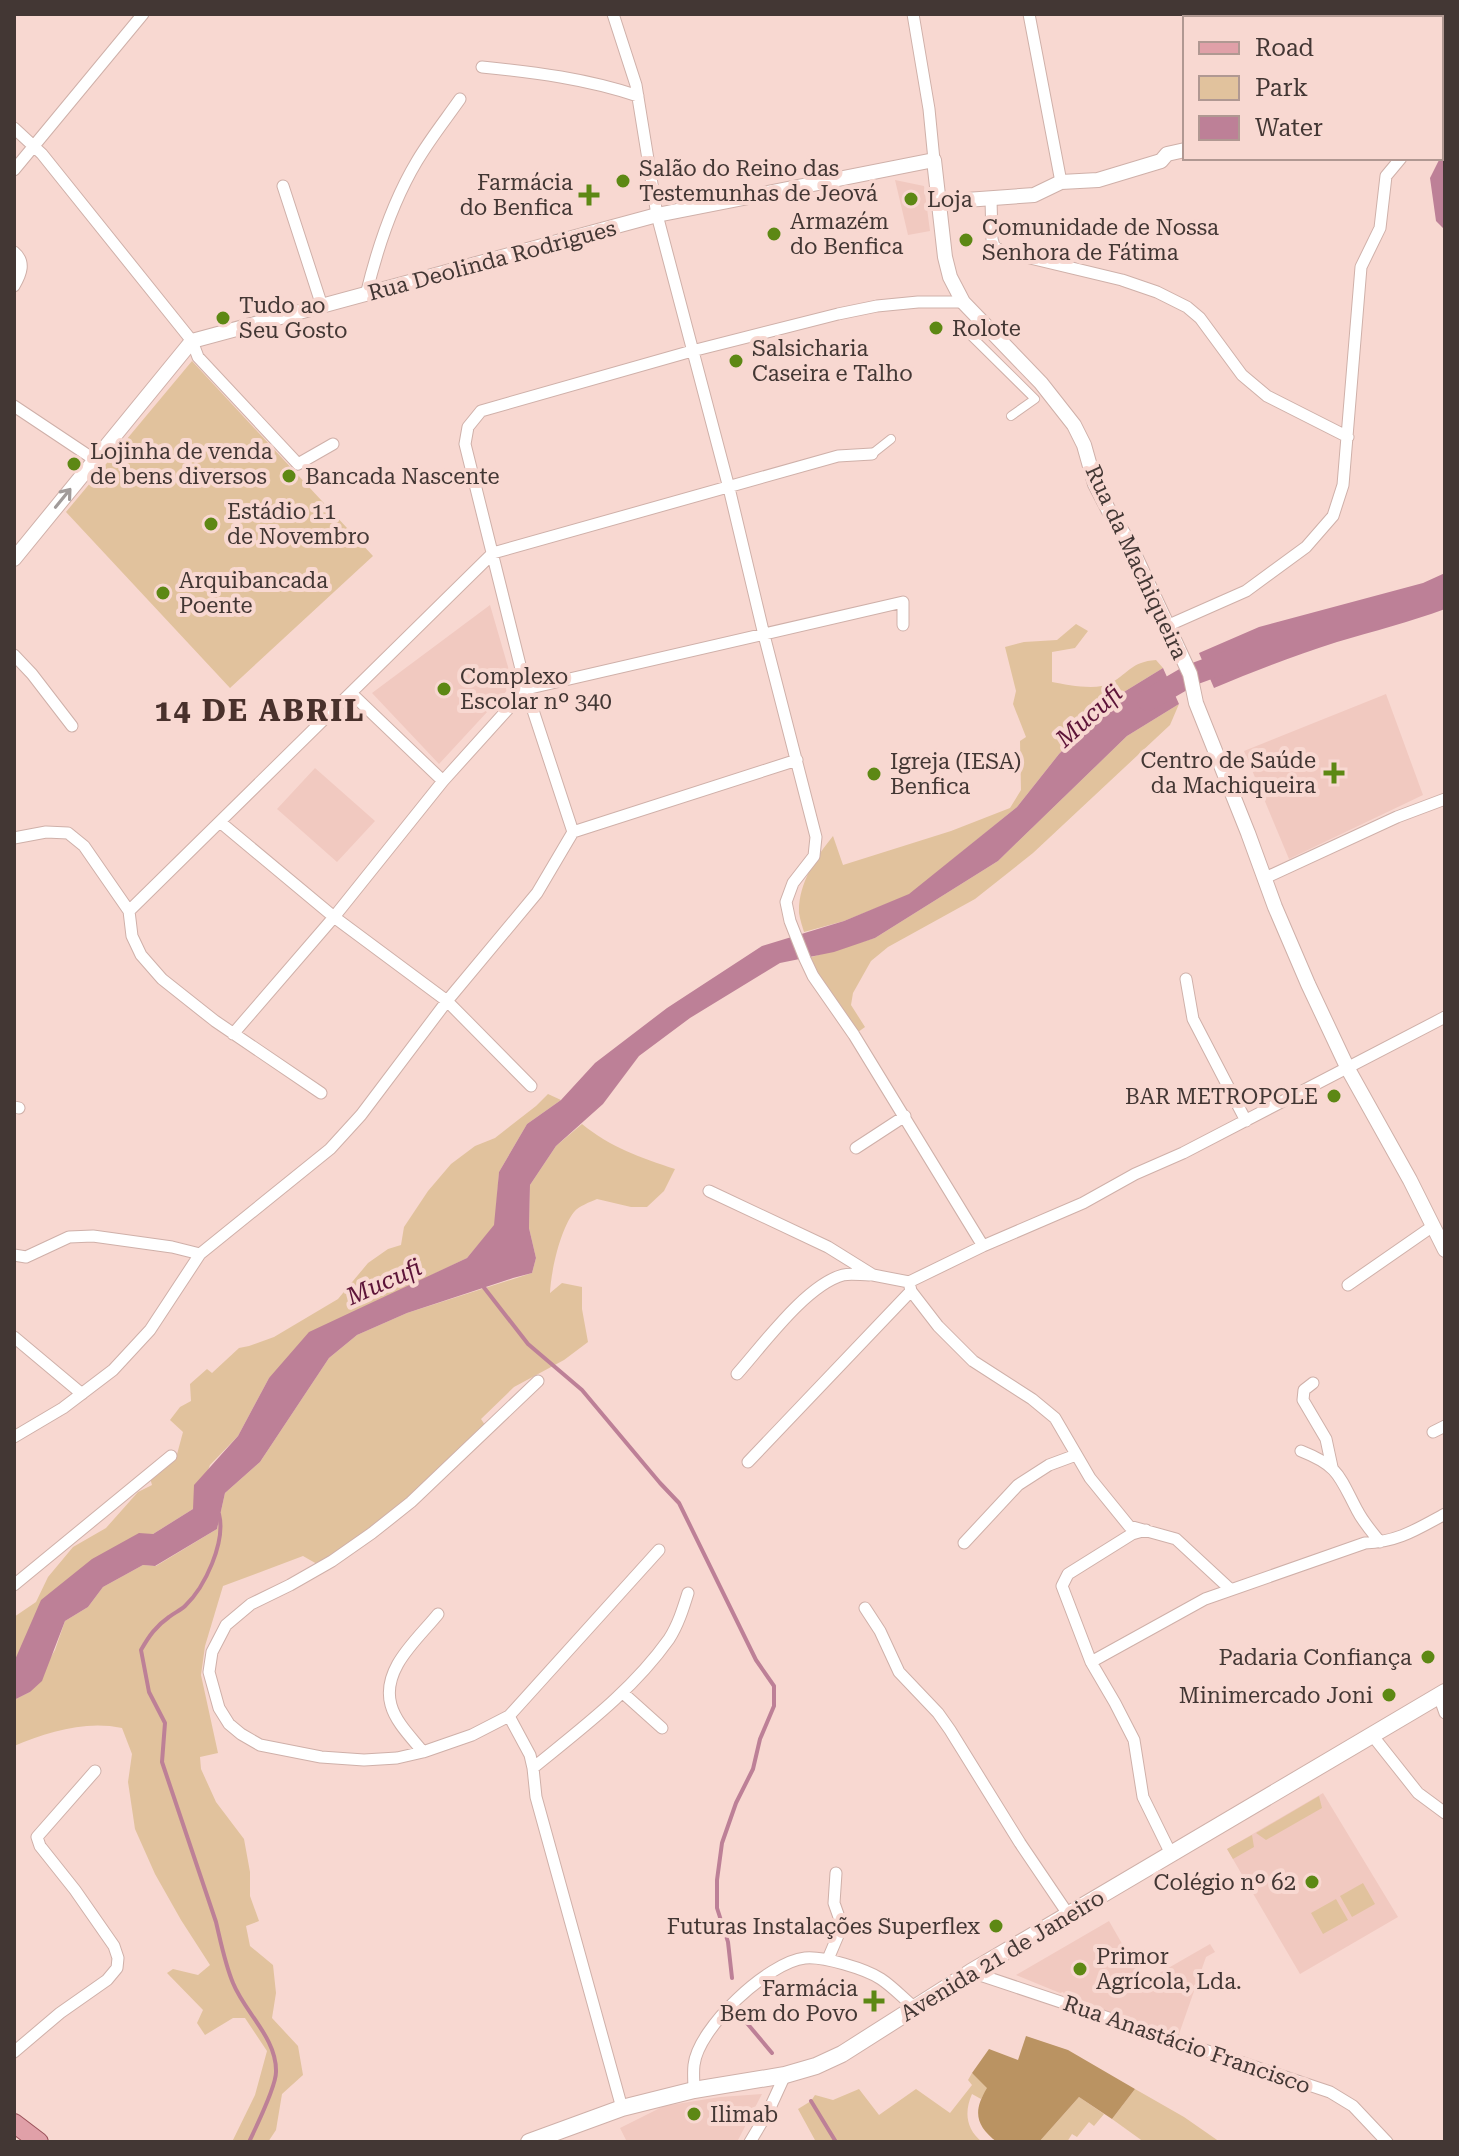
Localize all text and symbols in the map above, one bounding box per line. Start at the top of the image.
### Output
legend [1183,16,1443,160]
text: Road [1255,34,1314,62]
text: Park [1255,74,1308,102]
text: Water [1255,114,1323,142]
place label: Salão do Reino das Testemunhas de Jeová [639,156,878,206]
place label: Farmácia do Benfica [460,170,573,220]
marker: Salão do Reino das Testemunhas de Jeová [614,172,632,190]
marker: Farmácia do Benfica [580,186,598,204]
place label: Loja [927,187,973,212]
marker: Loja [902,190,920,208]
place label: Armazém do Benfica [790,209,903,259]
street label: Rua Deolinda Rodrigues [365,215,619,306]
place label: Comunidade de Nossa Senhora de Fátima [982,215,1219,265]
marker: Armazém do Benfica [765,225,783,243]
marker: Comunidade de Nossa Senhora de Fátima [957,231,975,249]
place label: Tudo ao Seu Gosto [239,293,347,343]
marker: Tudo ao Seu Gosto [214,309,232,327]
place label: Rolote [952,316,1021,341]
marker: Rolote [927,319,945,337]
place label: Salsicharia Caseira e Talho [752,336,913,386]
marker: Salsicharia Caseira e Talho [727,352,745,370]
place label: Lojinha de venda de bens diversos [90,439,273,489]
marker: Lojinha de venda de bens diversos [65,455,83,473]
street label: Rua da Machiqueira [1081,461,1193,663]
place label: Bancada Nascente [305,464,499,489]
marker: Bancada Nascente [280,467,298,485]
one-way arrow [54,489,72,509]
place label: Estádio 11 de Novembro [227,499,370,549]
marker: Estádio 11 de Novembro [202,515,220,533]
place label: Arquibancada Poente [179,568,328,618]
marker: Arquibancada Poente [154,584,172,602]
place label: Complexo Escolar nº 340 [460,664,612,714]
water label: Mucufi [1049,679,1128,754]
marker: Complexo Escolar nº 340 [435,680,453,698]
district label: 14 DE ABRIL [155,693,365,728]
place label: Centro de Saúde da Machiqueira [1140,748,1316,798]
place label: Igreja (IESA) Benfica [890,749,1021,799]
marker: Centro de Saúde da Machiqueira [1323,762,1345,784]
marker: Igreja (IESA) Benfica [865,765,883,783]
place label: BAR METROPOLE [1125,1084,1318,1109]
marker: BAR METROPOLE [1325,1087,1343,1105]
water label: Mucufi [341,1253,426,1311]
place label: Padaria Confiança [1218,1645,1412,1670]
marker: Padaria Confiança [1419,1648,1437,1666]
place label: Minimercado Joni [1179,1683,1373,1708]
marker: Minimercado Joni [1380,1686,1398,1704]
place label: Colégio nº 62 [1154,1870,1296,1895]
marker: Colégio nº 62 [1303,1873,1321,1891]
street label: Avenida 21 de Janeiro [896,1885,1109,2026]
place label: Futuras Instalações Superflex [667,1914,980,1939]
marker: Futuras Instalações Superflex [987,1917,1005,1935]
place label: Primor Agrícola, Lda. [1096,1944,1242,1994]
marker: Primor Agrícola, Lda. [1071,1960,1089,1978]
place label: Farmácia Bem do Povo [720,1976,858,2026]
street label: Rua Anastácio Francisco [1060,1990,1314,2099]
marker: Farmácia Bem do Povo [865,1992,883,2010]
place label: Ilimab [710,2102,778,2127]
marker: Ilimab [685,2105,703,2123]

